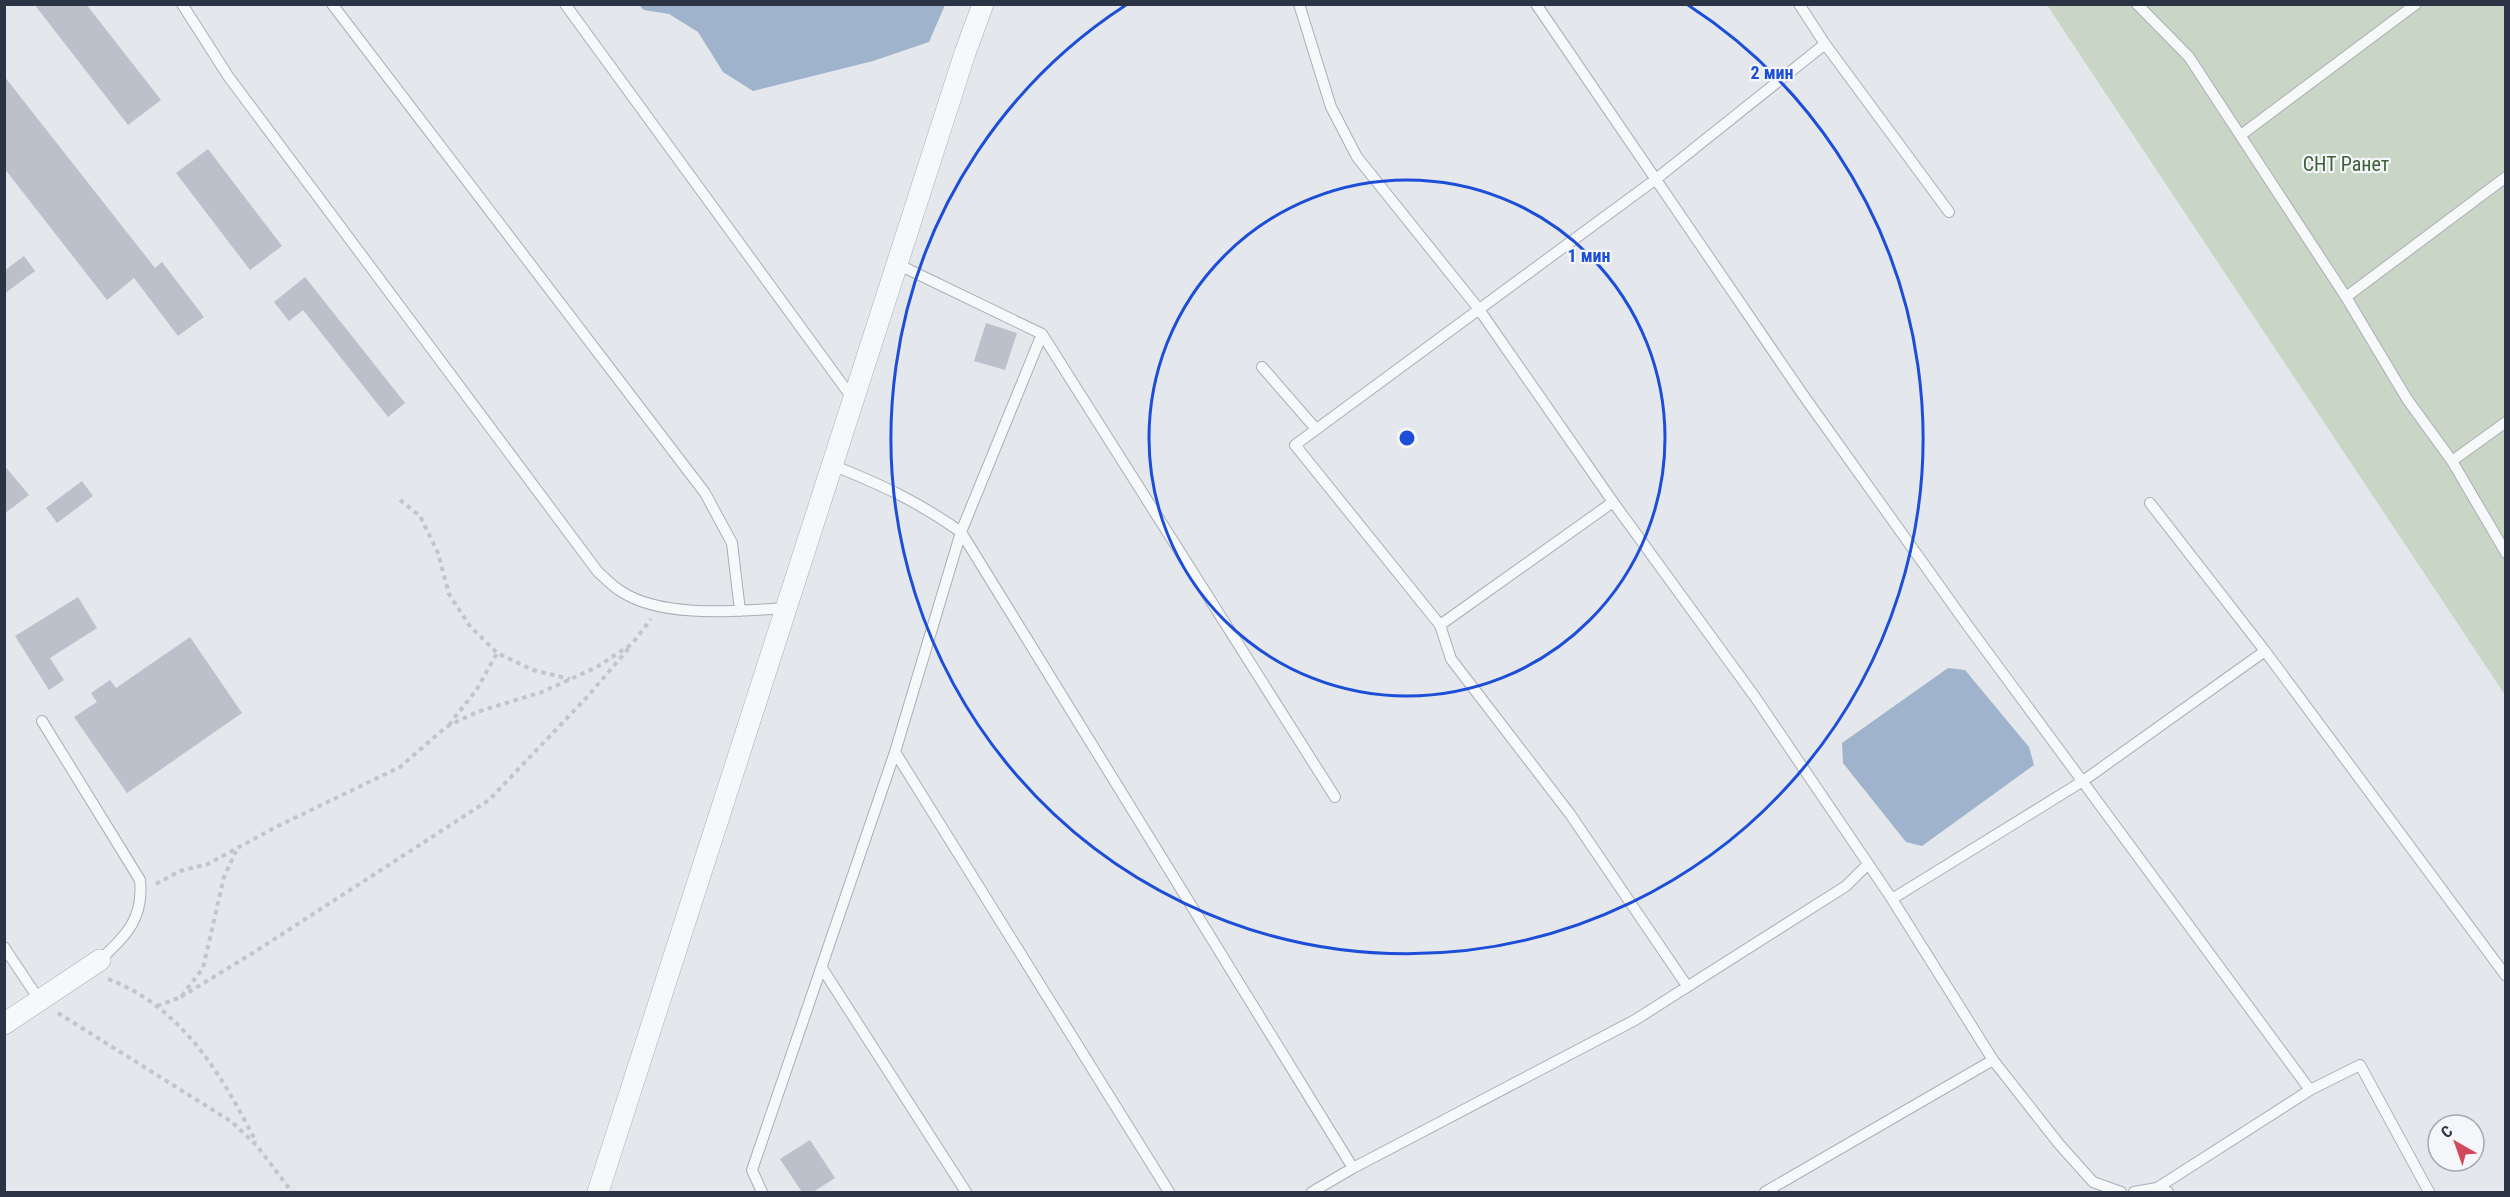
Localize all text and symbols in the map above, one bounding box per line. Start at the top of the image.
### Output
text: 2 мин [1750,62,1794,83]
park label: СНТ Ранет [2303,152,2389,176]
text: 1 мин [1567,245,1611,266]
centre of rings [1397,428,1417,448]
north arrow [2426,1113,2486,1173]
text: С [2437,1122,2456,1142]

